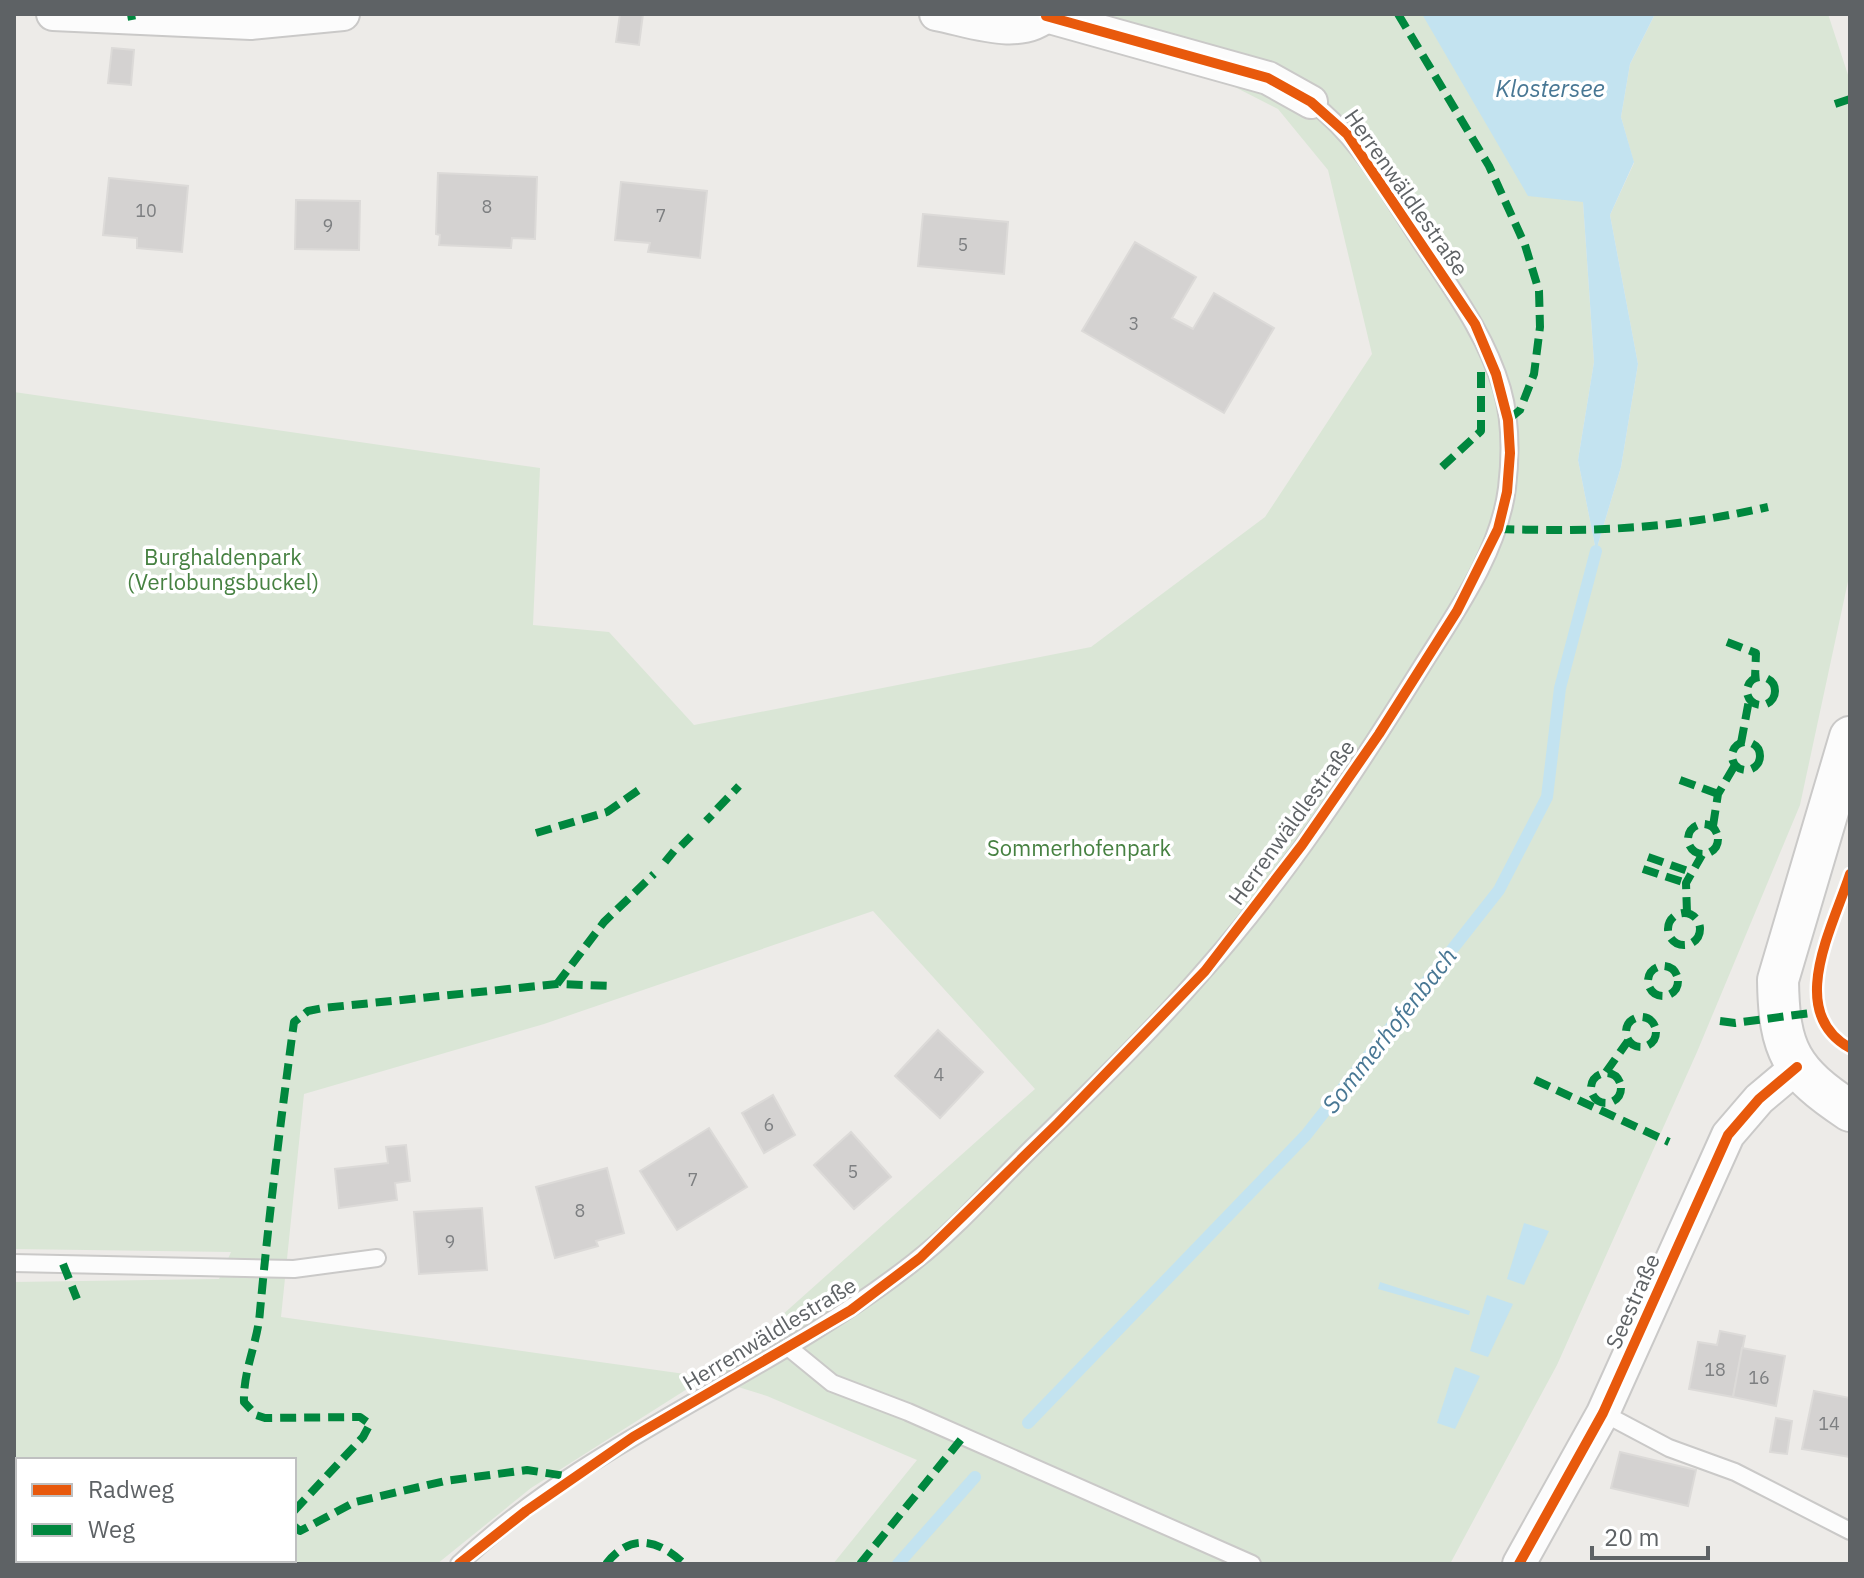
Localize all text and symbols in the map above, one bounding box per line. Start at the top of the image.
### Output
water label: Klostersee [1495,72,1605,104]
street label: Herrenwäldlestraße [1338,103,1476,281]
house number: 8 [482,195,492,218]
house number: 10 [135,199,157,222]
house number: 7 [656,204,666,227]
house number: 9 [323,214,333,237]
house number: 5 [958,233,968,256]
house number: 3 [1129,312,1139,335]
park label: Burghaldenpark (Verlobungsbuckel) [127,542,319,596]
street label: Herrenwäldlestraße [1221,734,1361,910]
park label: Sommerhofenpark [987,833,1171,862]
water label: Sommerhofenbach [1314,941,1464,1119]
house number: 4 [934,1063,945,1086]
house number: 6 [764,1113,774,1136]
house number: 5 [848,1160,858,1183]
house number: 7 [688,1168,698,1191]
house number: 8 [575,1199,585,1222]
house number: 9 [445,1230,455,1253]
street label: Seestraße [1598,1249,1666,1353]
street label: Herrenwäldlestraße [677,1270,861,1396]
house number: 18 [1704,1358,1726,1381]
house number: 16 [1748,1366,1770,1389]
house number: 14 [1818,1412,1840,1435]
legend [16,1458,296,1562]
text: Radweg [88,1473,174,1505]
scale bar [1592,1510,1708,1560]
text: Weg [88,1513,135,1545]
text: 20 m [1604,1521,1659,1553]

